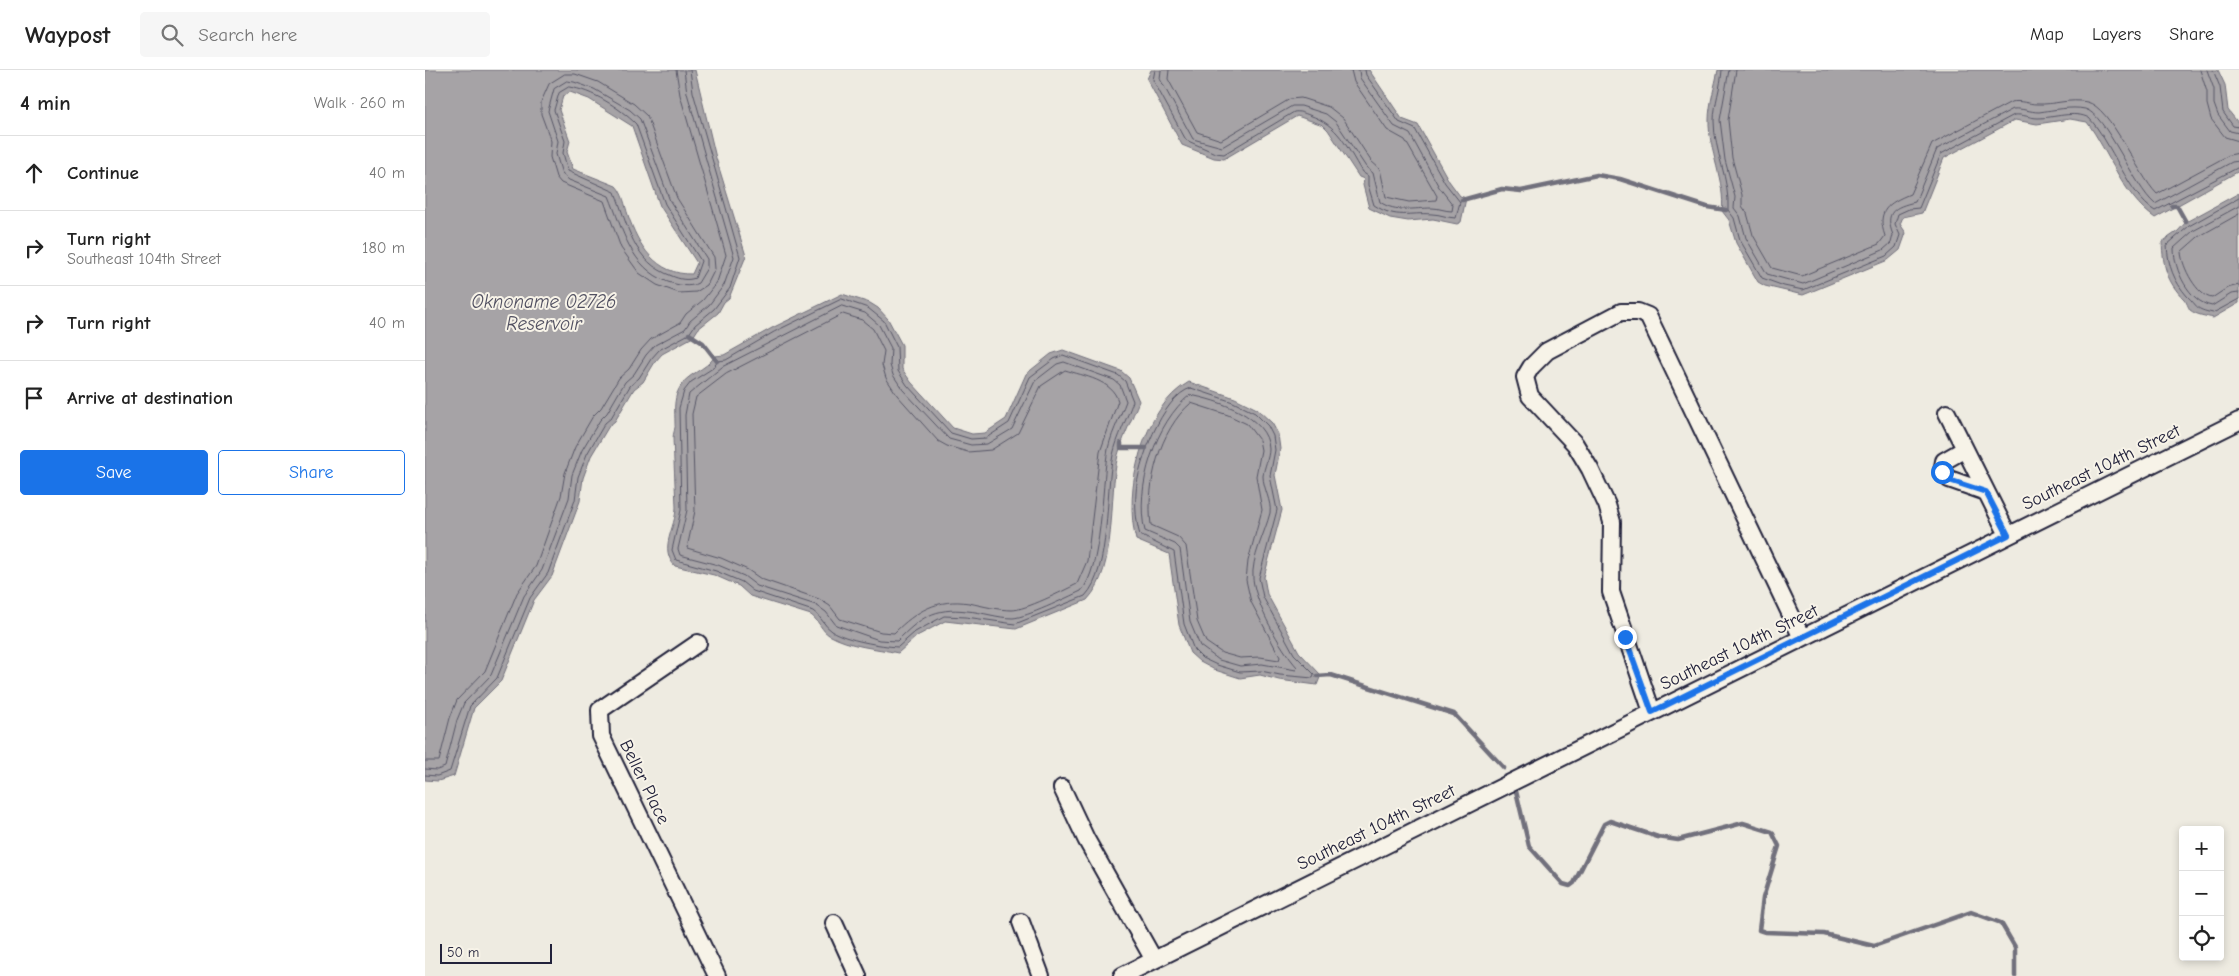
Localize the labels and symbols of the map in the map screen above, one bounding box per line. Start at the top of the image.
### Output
water label: Oknoname 02726 Reservoir [472,291,616,335]
street label: Southeast 104th Street [2019,420,2184,515]
route start [1931,461,1954,484]
street label: Southeast 104th Street [1657,600,1822,695]
route end [1614,626,1637,649]
street label: Beller Place [615,737,674,828]
street label: Southeast 104th Street [1294,780,1459,875]
scale bar [440,941,553,964]

